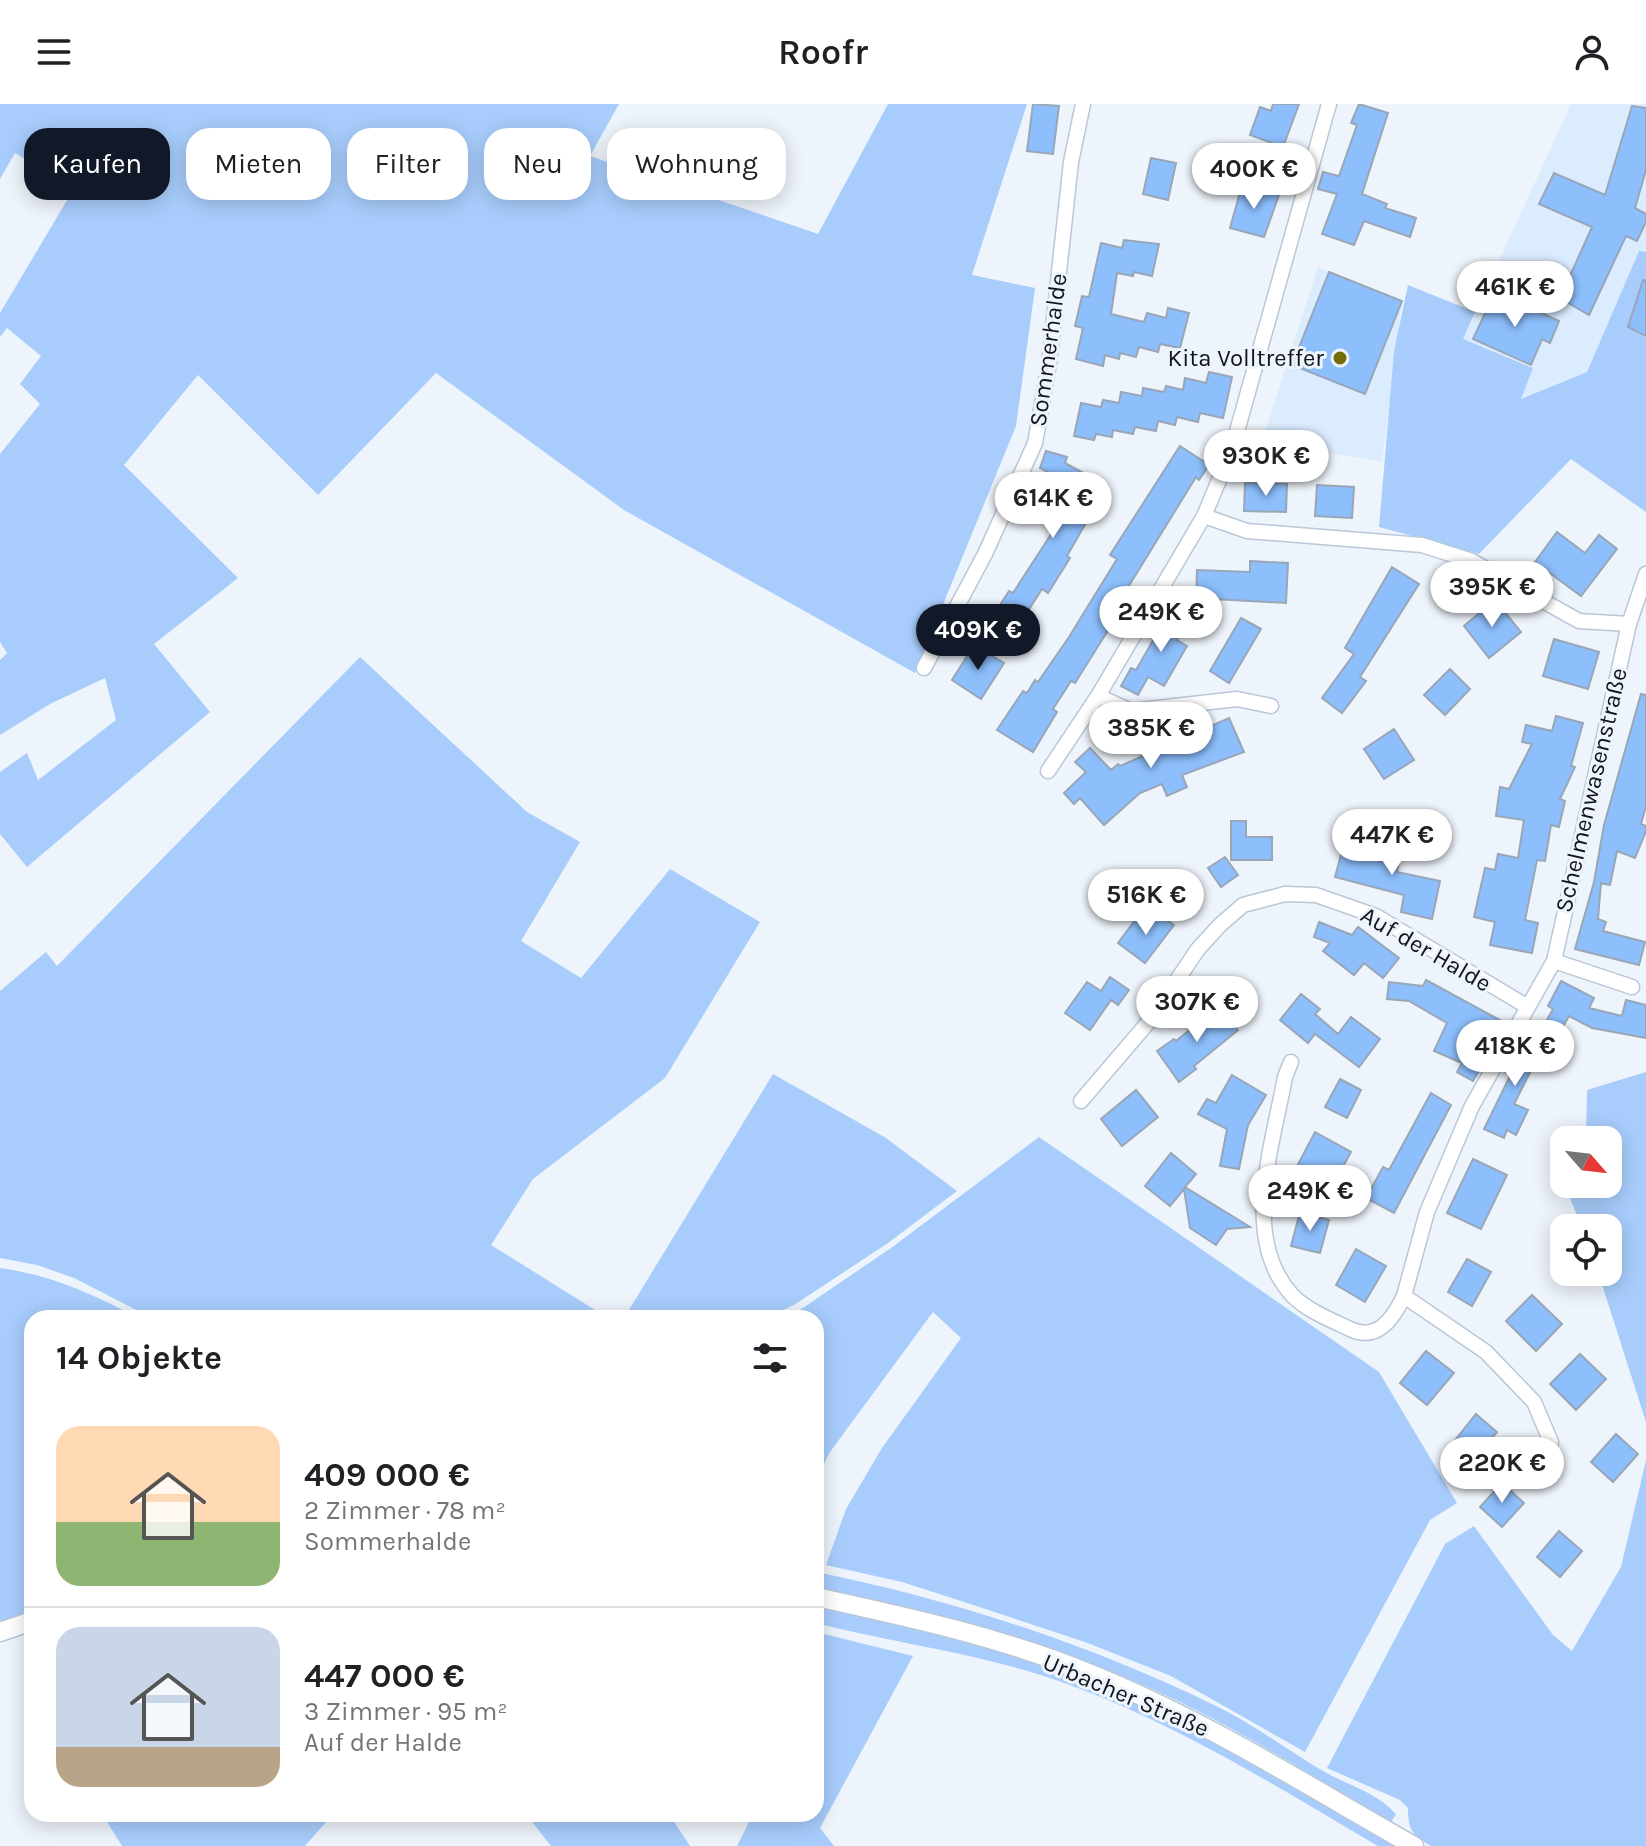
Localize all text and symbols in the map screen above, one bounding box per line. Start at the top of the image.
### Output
icon: menu [32,30,76,74]
icon: person [1570,30,1614,74]
text: Roofr [778,31,868,73]
chip: Kaufen [24,128,170,200]
chip: Mieten [186,128,331,200]
chip: Filter [347,128,468,200]
chip: Neu [484,128,591,200]
chip: Wohnung [607,128,786,200]
pin: 400K € [1189,143,1319,211]
text: 400K € [1210,153,1298,184]
pin: 461K € [1450,261,1580,329]
text: 461K € [1475,271,1555,302]
street label: Sommerhalde [1023,272,1073,428]
place label: Kita Volltreffer [1168,344,1324,372]
marker: Kita Volltreffer [1331,349,1349,367]
pin: 930K € [1201,430,1331,498]
text: 930K € [1222,440,1310,471]
pin: 614K € [988,472,1118,540]
text: 614K € [1013,482,1093,513]
pin: 395K € [1427,561,1557,629]
text: 395K € [1448,571,1536,602]
pin: 249K € [1096,586,1226,654]
text: 249K € [1117,596,1205,627]
pin: 409K € [913,604,1043,672]
text: 409K € [934,614,1022,645]
street label: Schelmenwasenstraße [1549,665,1633,915]
pin: 385K € [1086,702,1216,770]
text: 385K € [1107,712,1195,743]
pin: 447K € [1327,809,1457,877]
text: 447K € [1350,819,1434,850]
pin: 516K € [1081,869,1211,937]
text: 516K € [1106,879,1186,910]
street label: Auf der Halde [1356,900,1496,998]
pin: 307K € [1132,976,1262,1044]
text: 307K € [1154,986,1240,1017]
pin: 418K € [1450,1020,1580,1088]
text: 418K € [1474,1030,1556,1061]
north arrow [1550,1126,1622,1198]
map controls [1550,1126,1622,1286]
pin: 249K € [1245,1165,1375,1233]
text: 249K € [1266,1175,1354,1206]
button: locate [1550,1214,1622,1286]
icon: filters [748,1336,792,1380]
text: 14 Objekte [56,1338,222,1378]
pin: 220K € [1437,1437,1567,1505]
text: 220K € [1458,1447,1546,1478]
text: 409 000 € [304,1455,470,1495]
icon: home [120,1458,216,1554]
text: 2 Zimmer · 78 m² [304,1495,506,1526]
text: Sommerhalde [304,1526,471,1557]
street label: Urbacher Straße [1039,1647,1213,1743]
text: 447 000 € [304,1656,465,1696]
icon: home [120,1659,216,1755]
text: 3 Zimmer · 95 m² [304,1696,508,1727]
text: Auf der Halde [304,1727,462,1758]

